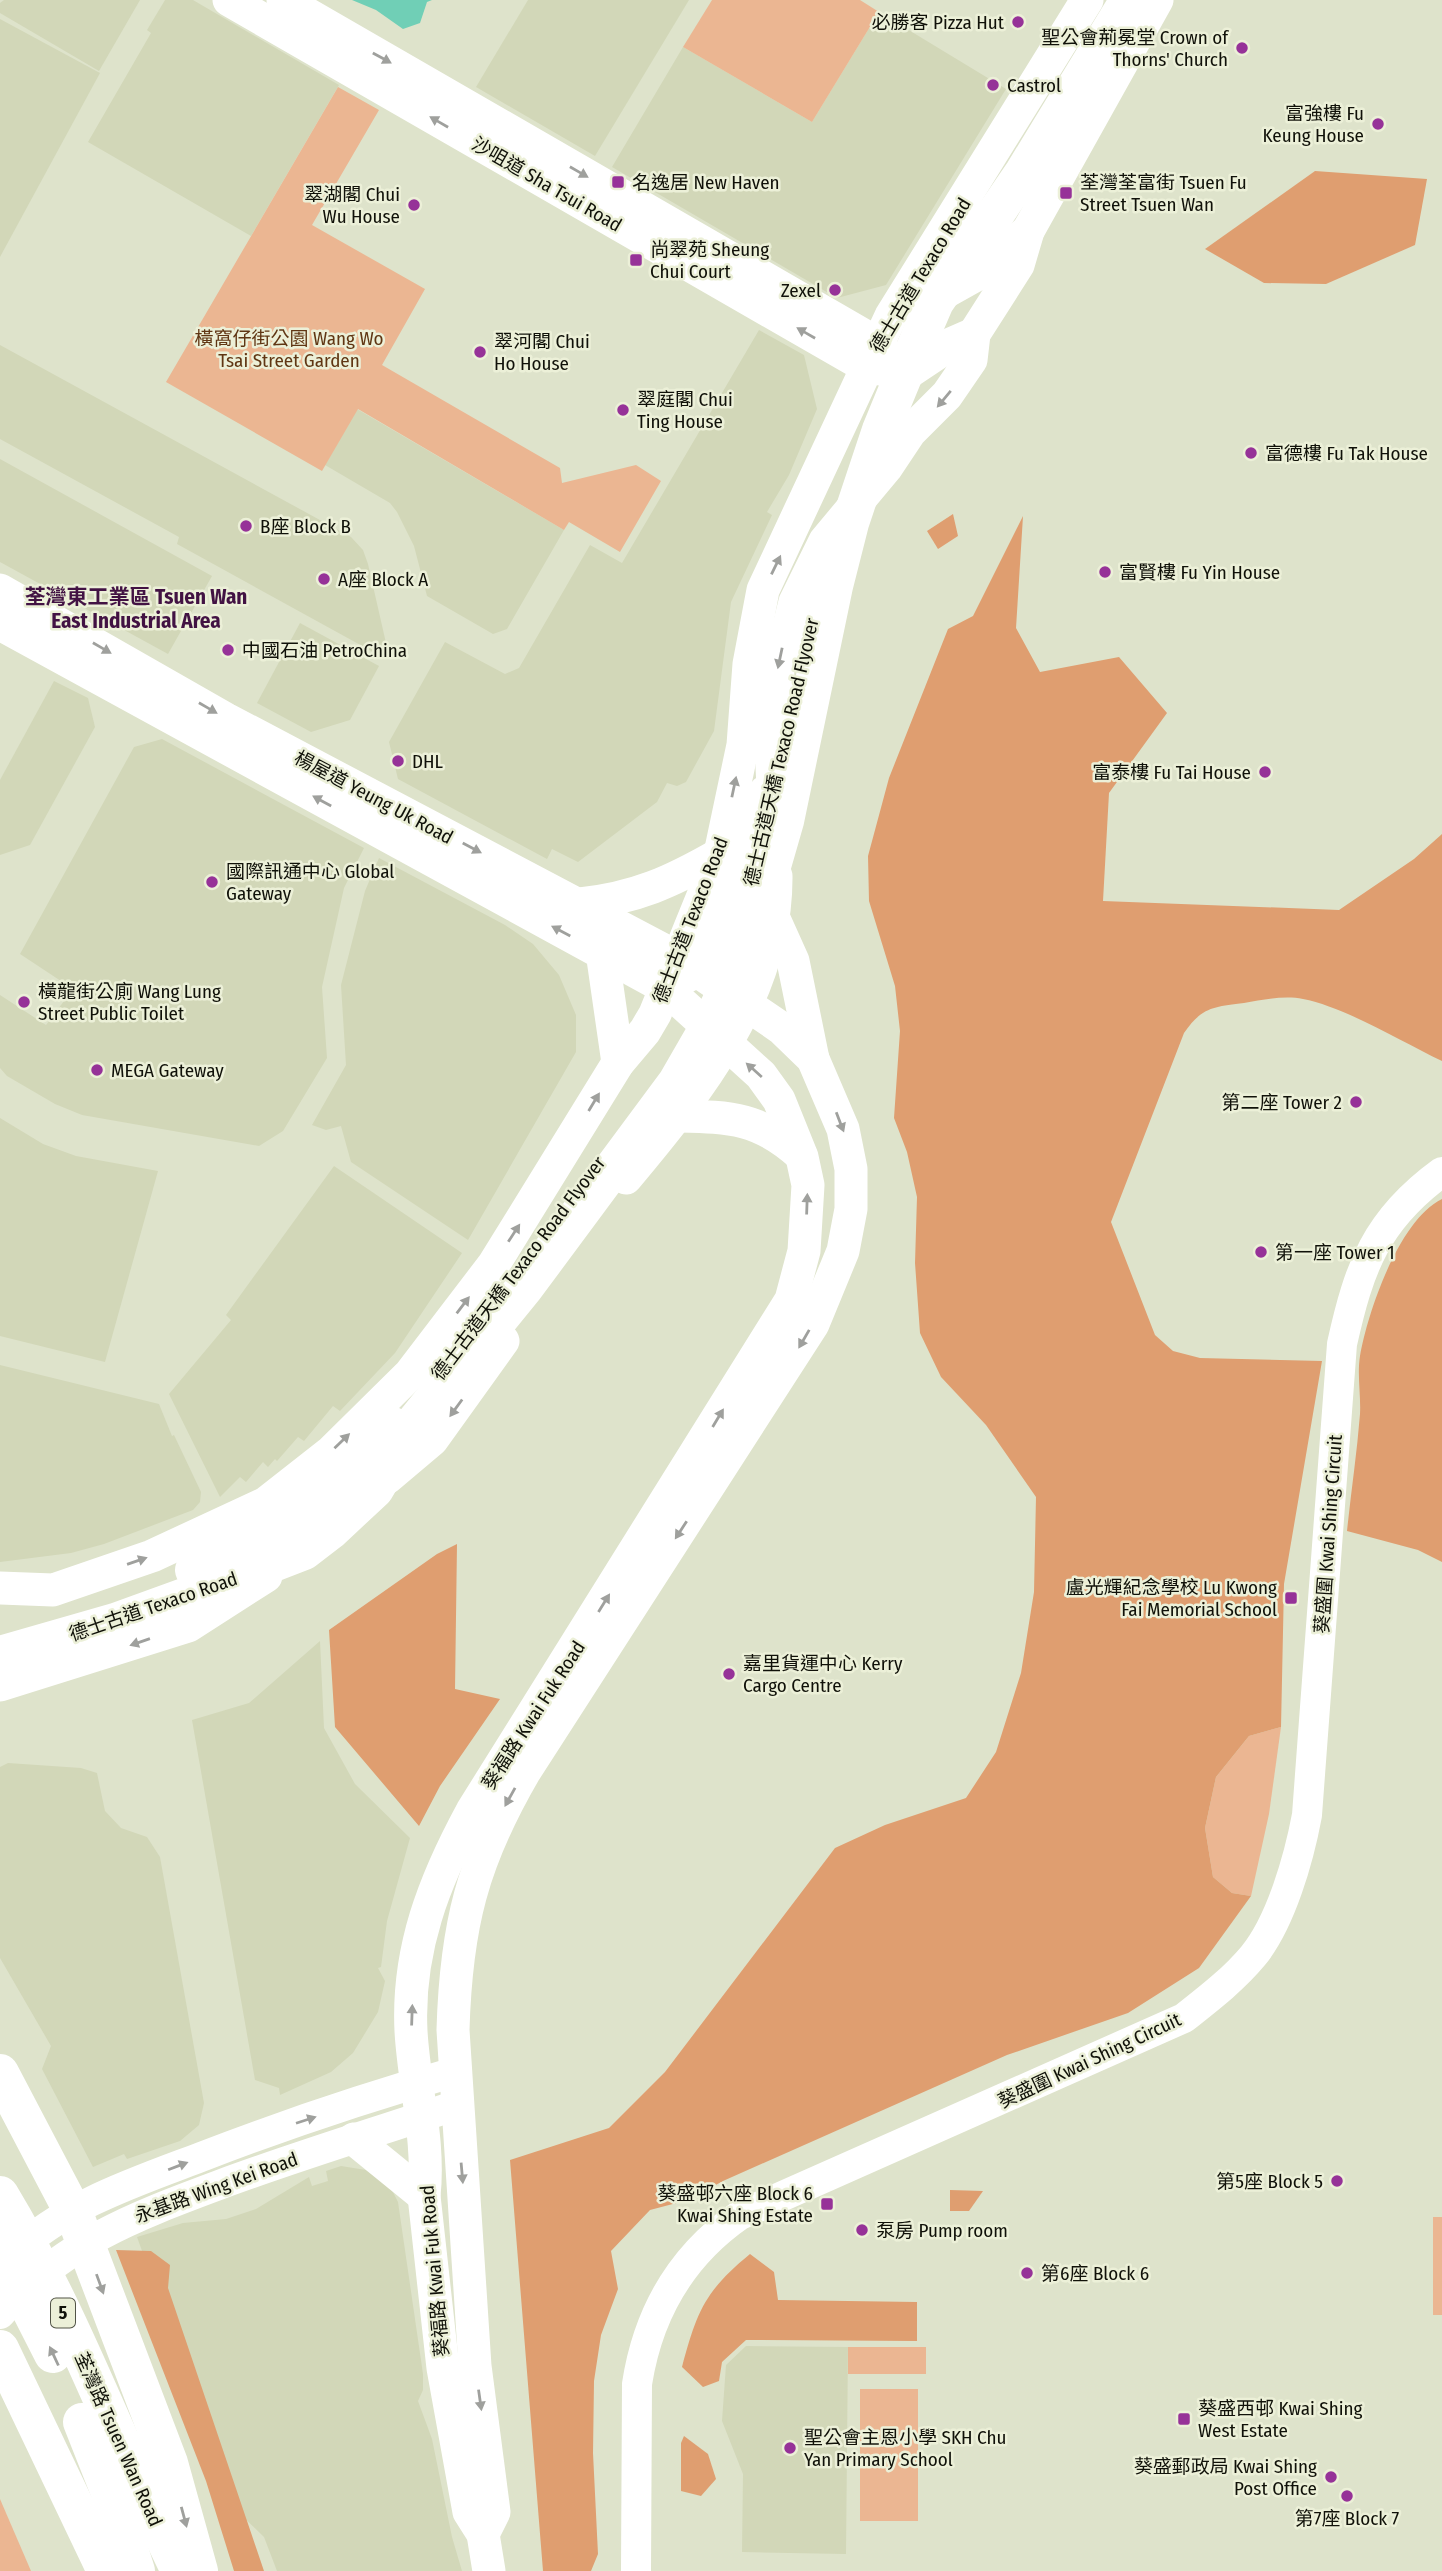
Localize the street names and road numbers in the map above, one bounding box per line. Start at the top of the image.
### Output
street label: 沙咀道 Sha Tsui Road [468,132,626,237]
street label: 德士古道 Texaco Road [865,194,976,357]
street label: 德士古道天橋 Texaco Road Flyover [739,615,824,888]
street label: 楊屋道 Yeung Uk Road [290,746,457,849]
street label: 德士古道 Texaco Road [648,834,733,1007]
street label: 德士古道天橋 Texaco Road Flyover [427,1151,610,1385]
street label: 葵盛圍 Kwai Shing Circuit [1310,1433,1347,1634]
street label: 德士古道 Texaco Road [66,1567,240,1646]
street label: 葵福路 Kwai Fuk Road [477,1637,590,1794]
street label: 葵盛圍 Kwai Shing Circuit [994,2008,1185,2113]
street label: 永基路 Wing Kei Road [132,2147,301,2228]
street label: 葵福路 Kwai Fuk Road [416,2184,453,2358]
road number: 5 [51,2298,75,2328]
street label: 荃灣路 Tsuen Wan Road [70,2349,167,2530]

